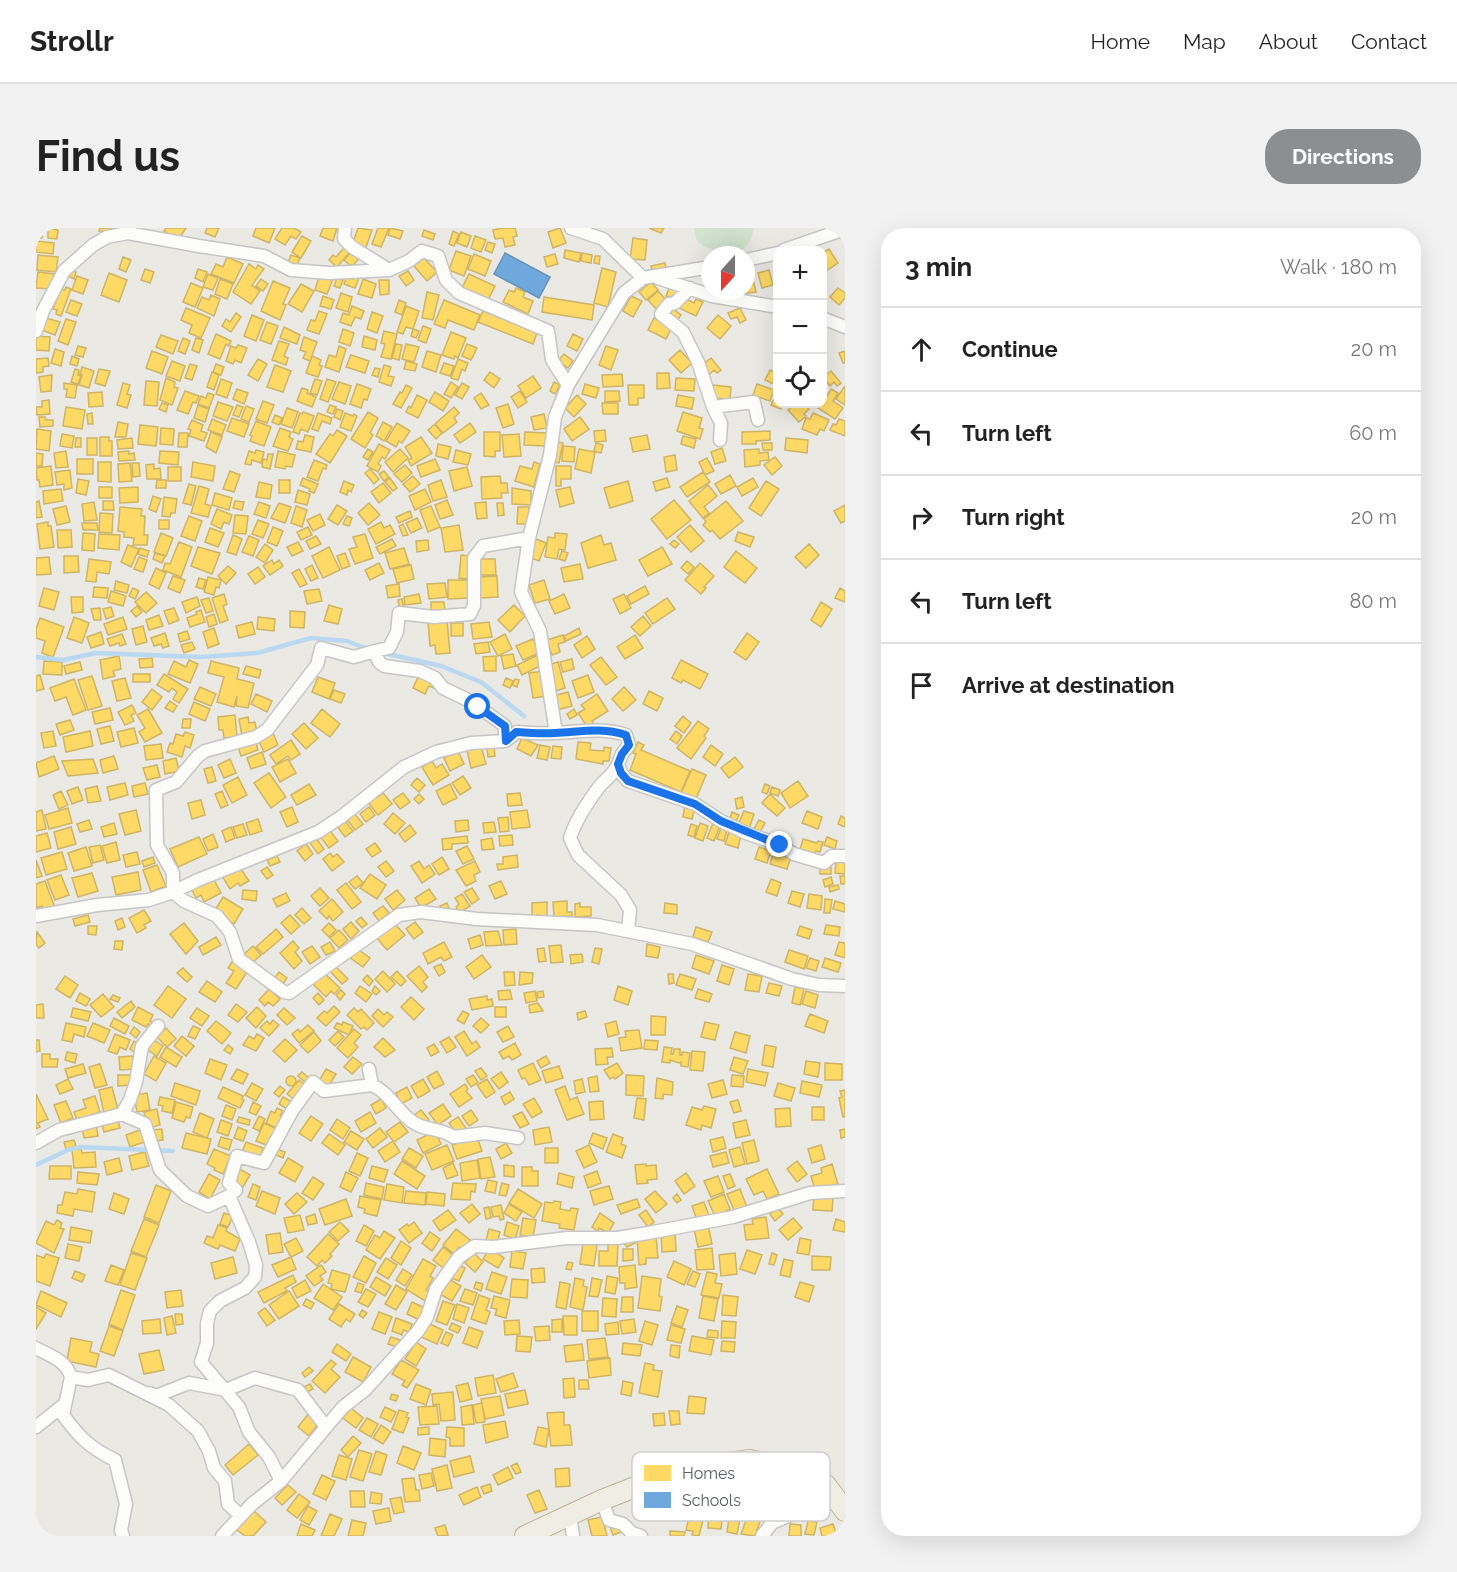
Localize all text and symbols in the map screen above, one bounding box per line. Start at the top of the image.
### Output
text: Strollr [30,25,114,58]
text: Home [1091,29,1150,54]
text: Map [1183,29,1226,54]
text: About [1259,29,1318,54]
text: Contact [1351,29,1427,54]
button: Directions [1265,129,1421,184]
text: Find us [36,132,180,181]
north arrow [701,246,755,300]
map controls [773,246,827,408]
button: + [773,246,827,300]
text: 3 min [905,252,972,282]
text: Walk · 180 m [1280,255,1397,279]
button: − [773,300,827,354]
icon: ahead [905,333,938,366]
text: Continue [962,336,1058,362]
text: 20 m [1351,337,1397,361]
button: locate [773,354,827,408]
icon: left [905,417,938,450]
text: Turn left [962,420,1052,446]
text: 60 m [1349,421,1397,445]
icon: right [905,501,938,534]
text: Turn right [962,504,1065,530]
text: 20 m [1351,505,1397,529]
icon: left [905,585,938,618]
text: Turn left [962,588,1052,614]
text: 80 m [1349,589,1397,613]
icon: arrive [905,669,938,702]
text: Arrive at destination [962,672,1175,698]
route start [464,693,490,719]
route end [766,831,792,857]
legend [632,1452,830,1521]
text: Homes [682,1464,735,1483]
text: Schools [682,1491,741,1510]

